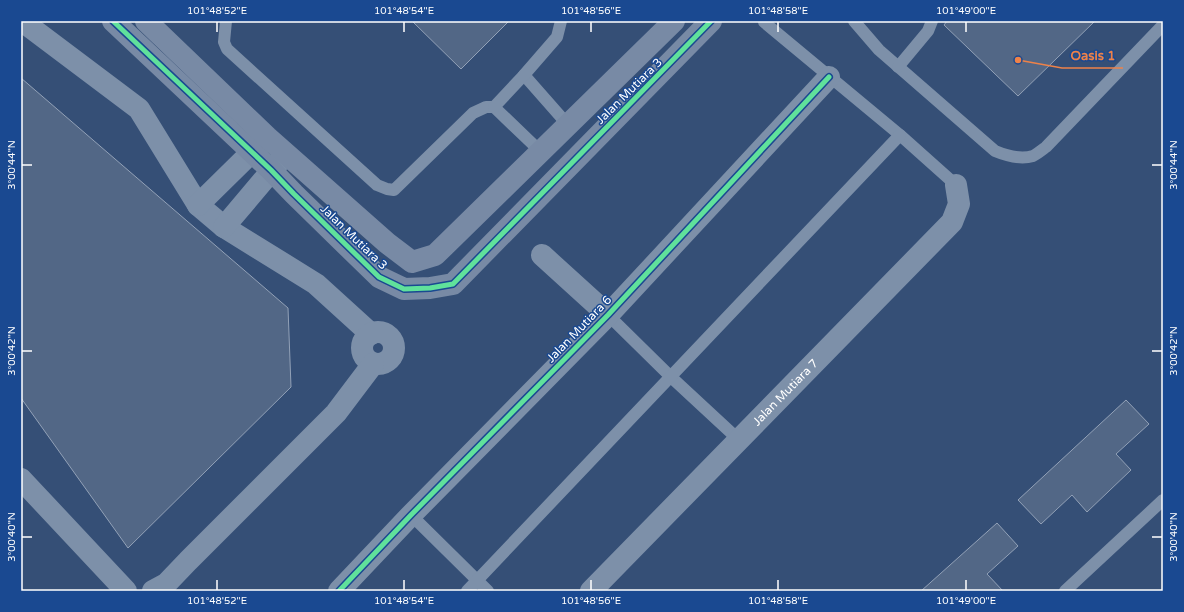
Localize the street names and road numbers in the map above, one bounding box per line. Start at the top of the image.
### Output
street label: Jalan Mutiara 3 [593,55,665,127]
street label: Jalan Mutiara 3 [318,202,390,272]
street label: Jalan Mutiara 6 [544,293,614,365]
street label: Jalan Mutiara 7 [750,356,821,429]

